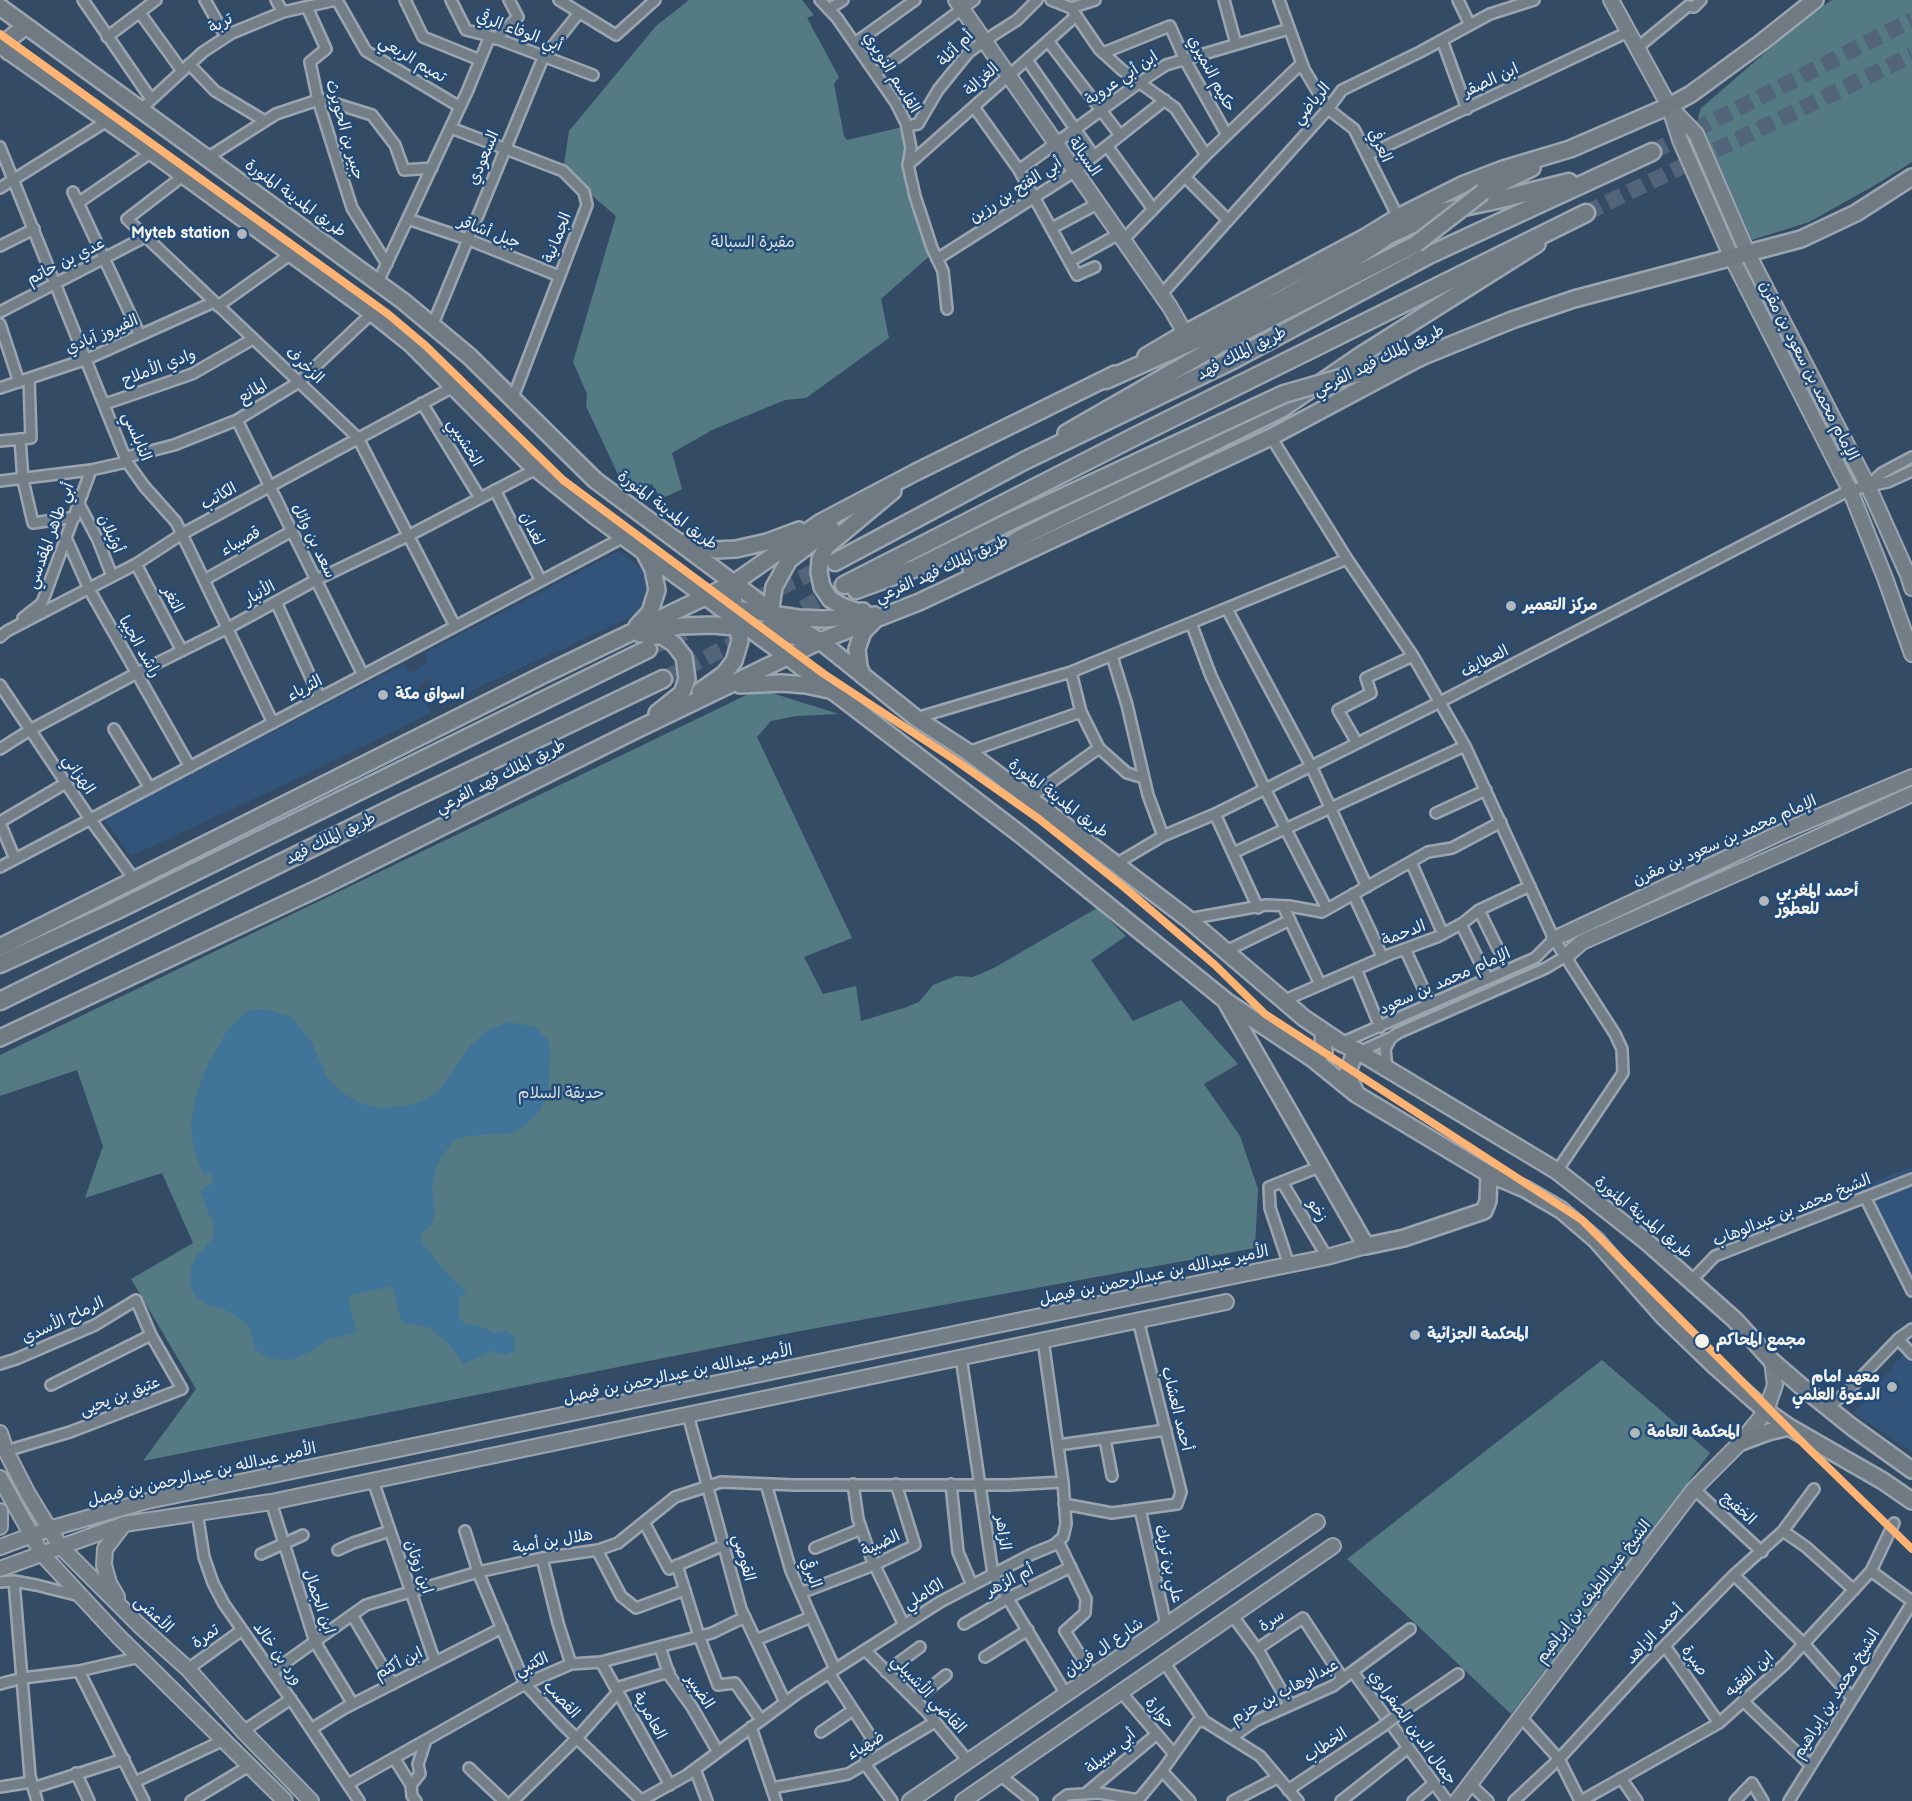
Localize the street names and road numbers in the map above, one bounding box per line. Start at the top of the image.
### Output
street label: أبي الوفاء الرقي [473,8,565,56]
street label: تربة [205,10,237,38]
street label: أم أثلة [934,27,978,71]
street label: القاسم النويري [858,29,924,117]
street label: تميم الربعي [375,32,449,88]
street label: حكيم النميري [1183,32,1239,116]
street label: ابن أبي عروبة [1082,48,1162,110]
street label: الغزالة [961,59,1003,101]
street label: ابن الصقر [1460,60,1522,102]
street label: جبير بن الحويرث [321,78,367,182]
street label: الرياضي [1289,79,1335,129]
street label: العرفي [1363,126,1395,166]
street label: السعودي [464,128,504,188]
street label: السبالة [1064,134,1104,180]
street label: أبي الفتح بن رزين [966,154,1066,228]
street label: طريق المدينة المنورة [241,156,349,242]
street label: الجمانية [540,210,576,266]
street label: جبل أشاقر [455,212,523,254]
street label: عدي بن حاتم [24,234,108,290]
street label: الإمام محمد بن سعود بن مقرن [1754,278,1862,464]
street label: الفيروز آبادي [63,311,141,359]
street label: طريق الملك فهد الفرعي [1310,321,1448,401]
street label: طريق الملك فهد [1194,323,1290,385]
street label: الزخرف [281,343,327,389]
street label: وادي الأملاح [119,345,199,391]
street label: المانع [235,376,271,408]
street label: النابلسي [117,410,155,464]
street label: الخشيبي [442,415,486,471]
street label: طريق المدينة المنورة [613,467,721,555]
street label: الكاتب [198,479,240,515]
street label: أبي طاهر المقدسي [23,480,79,592]
street label: سعد بن وائل [287,500,339,582]
street label: لغدان [515,509,547,549]
street label: أوثيلان [93,512,127,556]
street label: قصيباء [217,523,265,561]
street label: طريق الملك فهد الفرعي [872,532,1012,608]
street label: الأنبار [241,578,279,610]
street label: الثغر [157,583,187,617]
street label: راشد الجيبا [114,613,164,681]
street label: العطايف [1458,642,1512,682]
street label: الثرياء [284,672,326,706]
street label: طريق الملك فهد الفرعي [433,736,569,818]
street label: الهزاني [58,751,98,799]
street label: طريق المدينة المنورة [1004,755,1112,843]
street label: الإمام محمد بن سعود بن مقرن [1630,792,1820,890]
street label: طريق الملك فهد [283,809,379,869]
street label: الدحمة [1379,917,1429,951]
street label: الإمام محمد بن سعود [1376,944,1514,1020]
street label: الشيخ محمد بن عبدالوهاب [1710,1170,1874,1252]
street label: طريق المدينة المنورة [1590,1173,1696,1263]
street label: زخو [1303,1196,1331,1226]
street label: الأمير عبدالله بن عبدالرحمن بن فيصل [1037,1242,1271,1310]
street label: الرماح الأسدي [19,1294,107,1348]
street label: الأمير عبدالله بن عبدالرحمن بن فيصل [561,1341,795,1409]
street label: أحمد العشاب [1156,1365,1196,1453]
street label: عتيق بن يحيى [77,1373,163,1421]
street label: الأمير عبدالله بن عبدالرحمن بن فيصل [86,1439,318,1511]
street label: الخفيج [1717,1488,1759,1530]
street label: الزاهر [990,1514,1014,1552]
street label: الشيخ عبداللطيف بن إبراهيم [1532,1517,1656,1667]
street label: علي بن تريك [1150,1523,1186,1605]
street label: هلال بن أمية [511,1525,595,1559]
street label: الضبية [859,1527,903,1561]
street label: القوصي [728,1533,758,1583]
street label: ابن زوتان [400,1537,436,1597]
street label: البرقي [795,1555,825,1591]
street label: أم الزهر [983,1561,1037,1601]
street label: ابن الجمال [298,1567,338,1637]
street label: الكاملي [900,1575,948,1615]
street label: الأعشى [129,1592,177,1638]
street label: أحمد الزاهد [1622,1601,1688,1669]
street label: سرة [1255,1605,1289,1637]
street label: شارع ال فريان [1061,1614,1147,1682]
street label: ورد بن خالد [248,1619,306,1689]
street label: تمرة [188,1621,224,1653]
street label: الشيخ محمد بن إبراهيم [1789,1626,1885,1762]
street label: صبرة [1677,1642,1711,1680]
street label: ابن أكثم [372,1644,426,1684]
street label: ابن الفقيه [1722,1648,1778,1702]
street label: الكتبي [512,1649,552,1681]
street label: القاضي الأشبيلي [887,1652,969,1738]
street label: عبدالوهاب بن حزم [1228,1656,1342,1728]
street label: جمال الدين الصفراوي [1364,1667,1460,1789]
street label: الضبير [680,1671,718,1713]
street label: القصب [539,1677,583,1723]
street label: العامرية [628,1689,670,1743]
street label: حوارة [1140,1694,1178,1732]
street label: أبي سبيلة [1082,1725,1140,1779]
street label: الخطاب [1301,1725,1351,1767]
street label: ضهياء [844,1727,888,1765]

